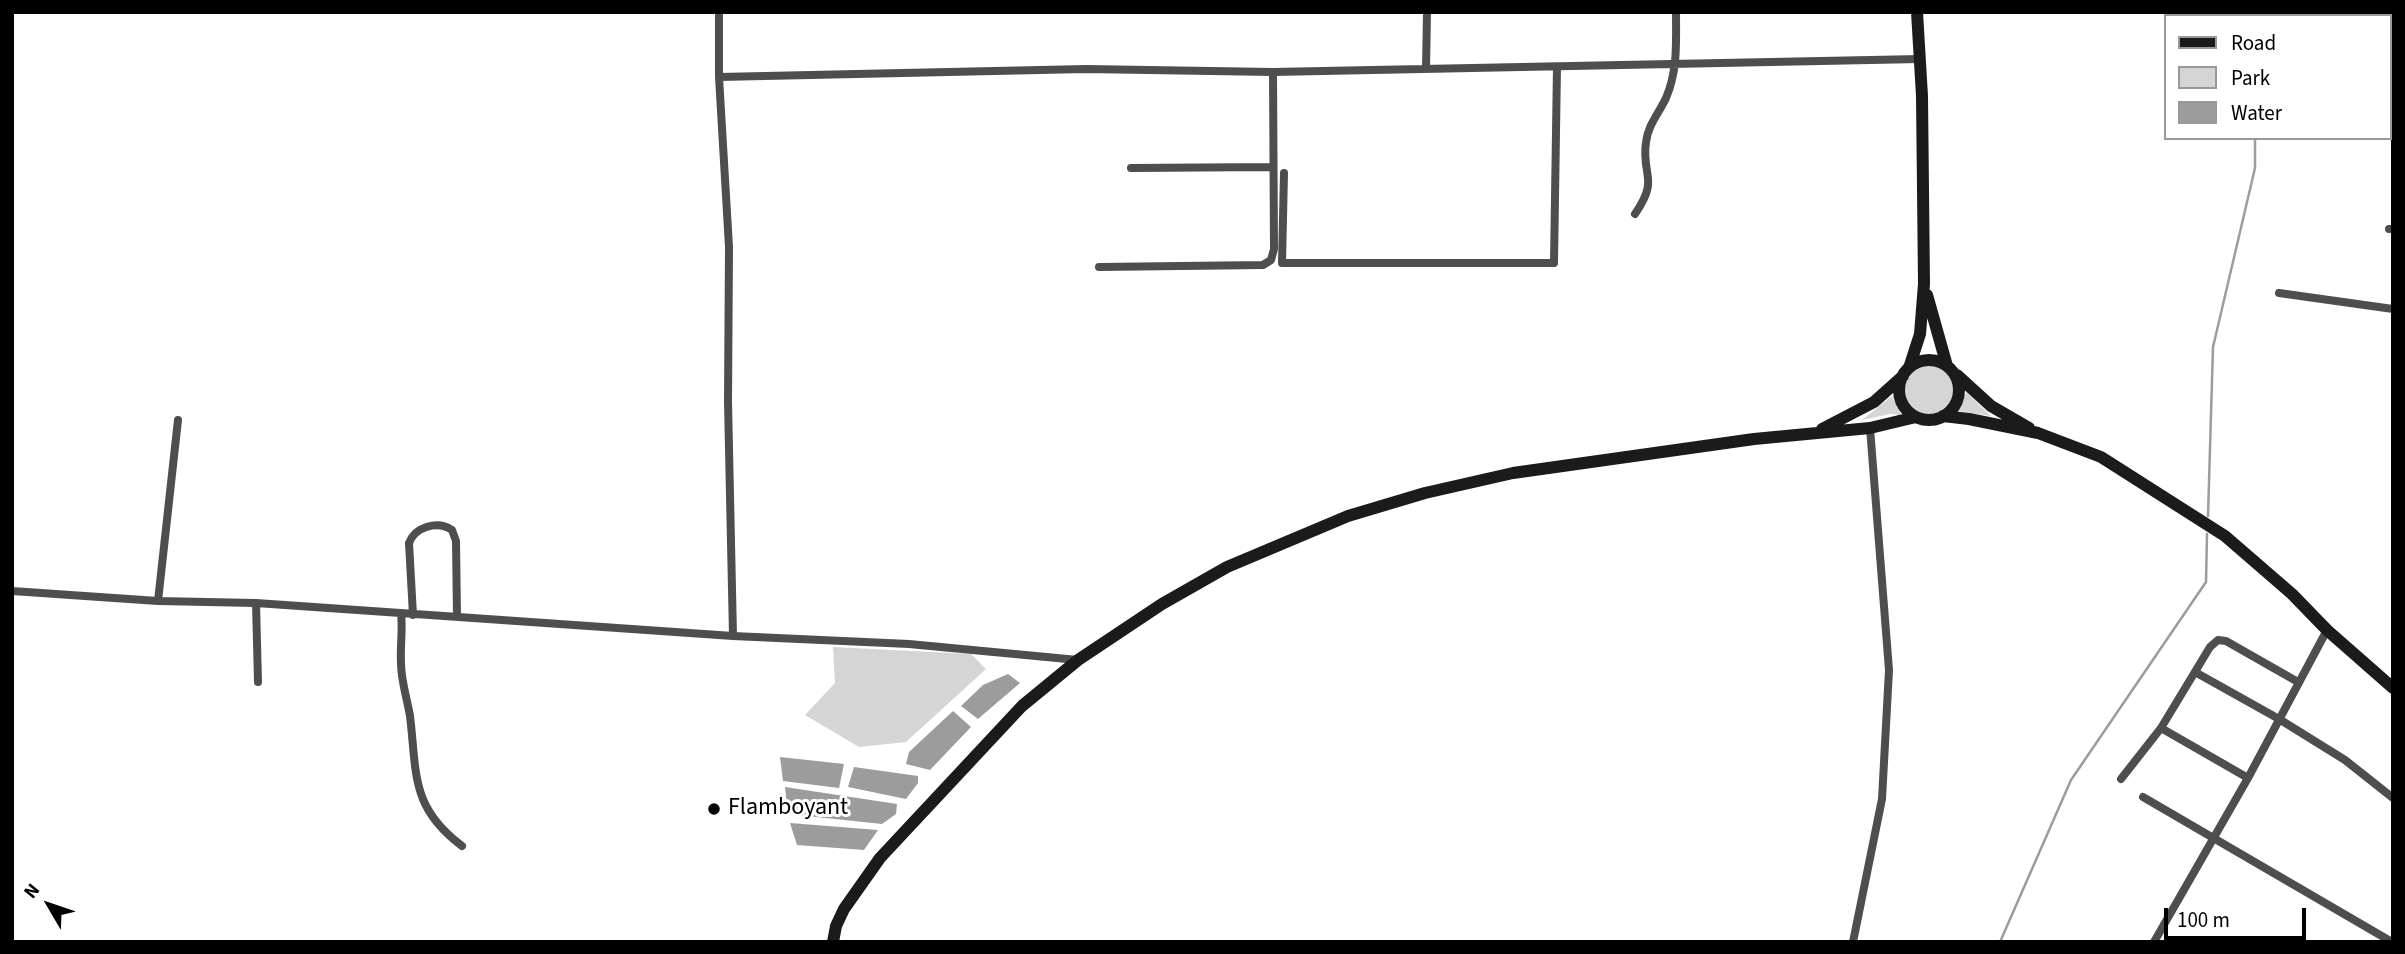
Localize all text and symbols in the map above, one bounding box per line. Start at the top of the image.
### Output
legend [2164,14,2391,140]
text: Road [2231,28,2276,58]
text: Park [2231,63,2270,93]
text: Water [2231,98,2282,128]
place label: Flamboyant [728,795,848,823]
marker: Flamboyant [706,801,722,817]
north arrow [14,870,84,940]
text: N [18,878,47,905]
scale bar [2167,894,2309,938]
text: 100 m [2177,905,2230,935]

